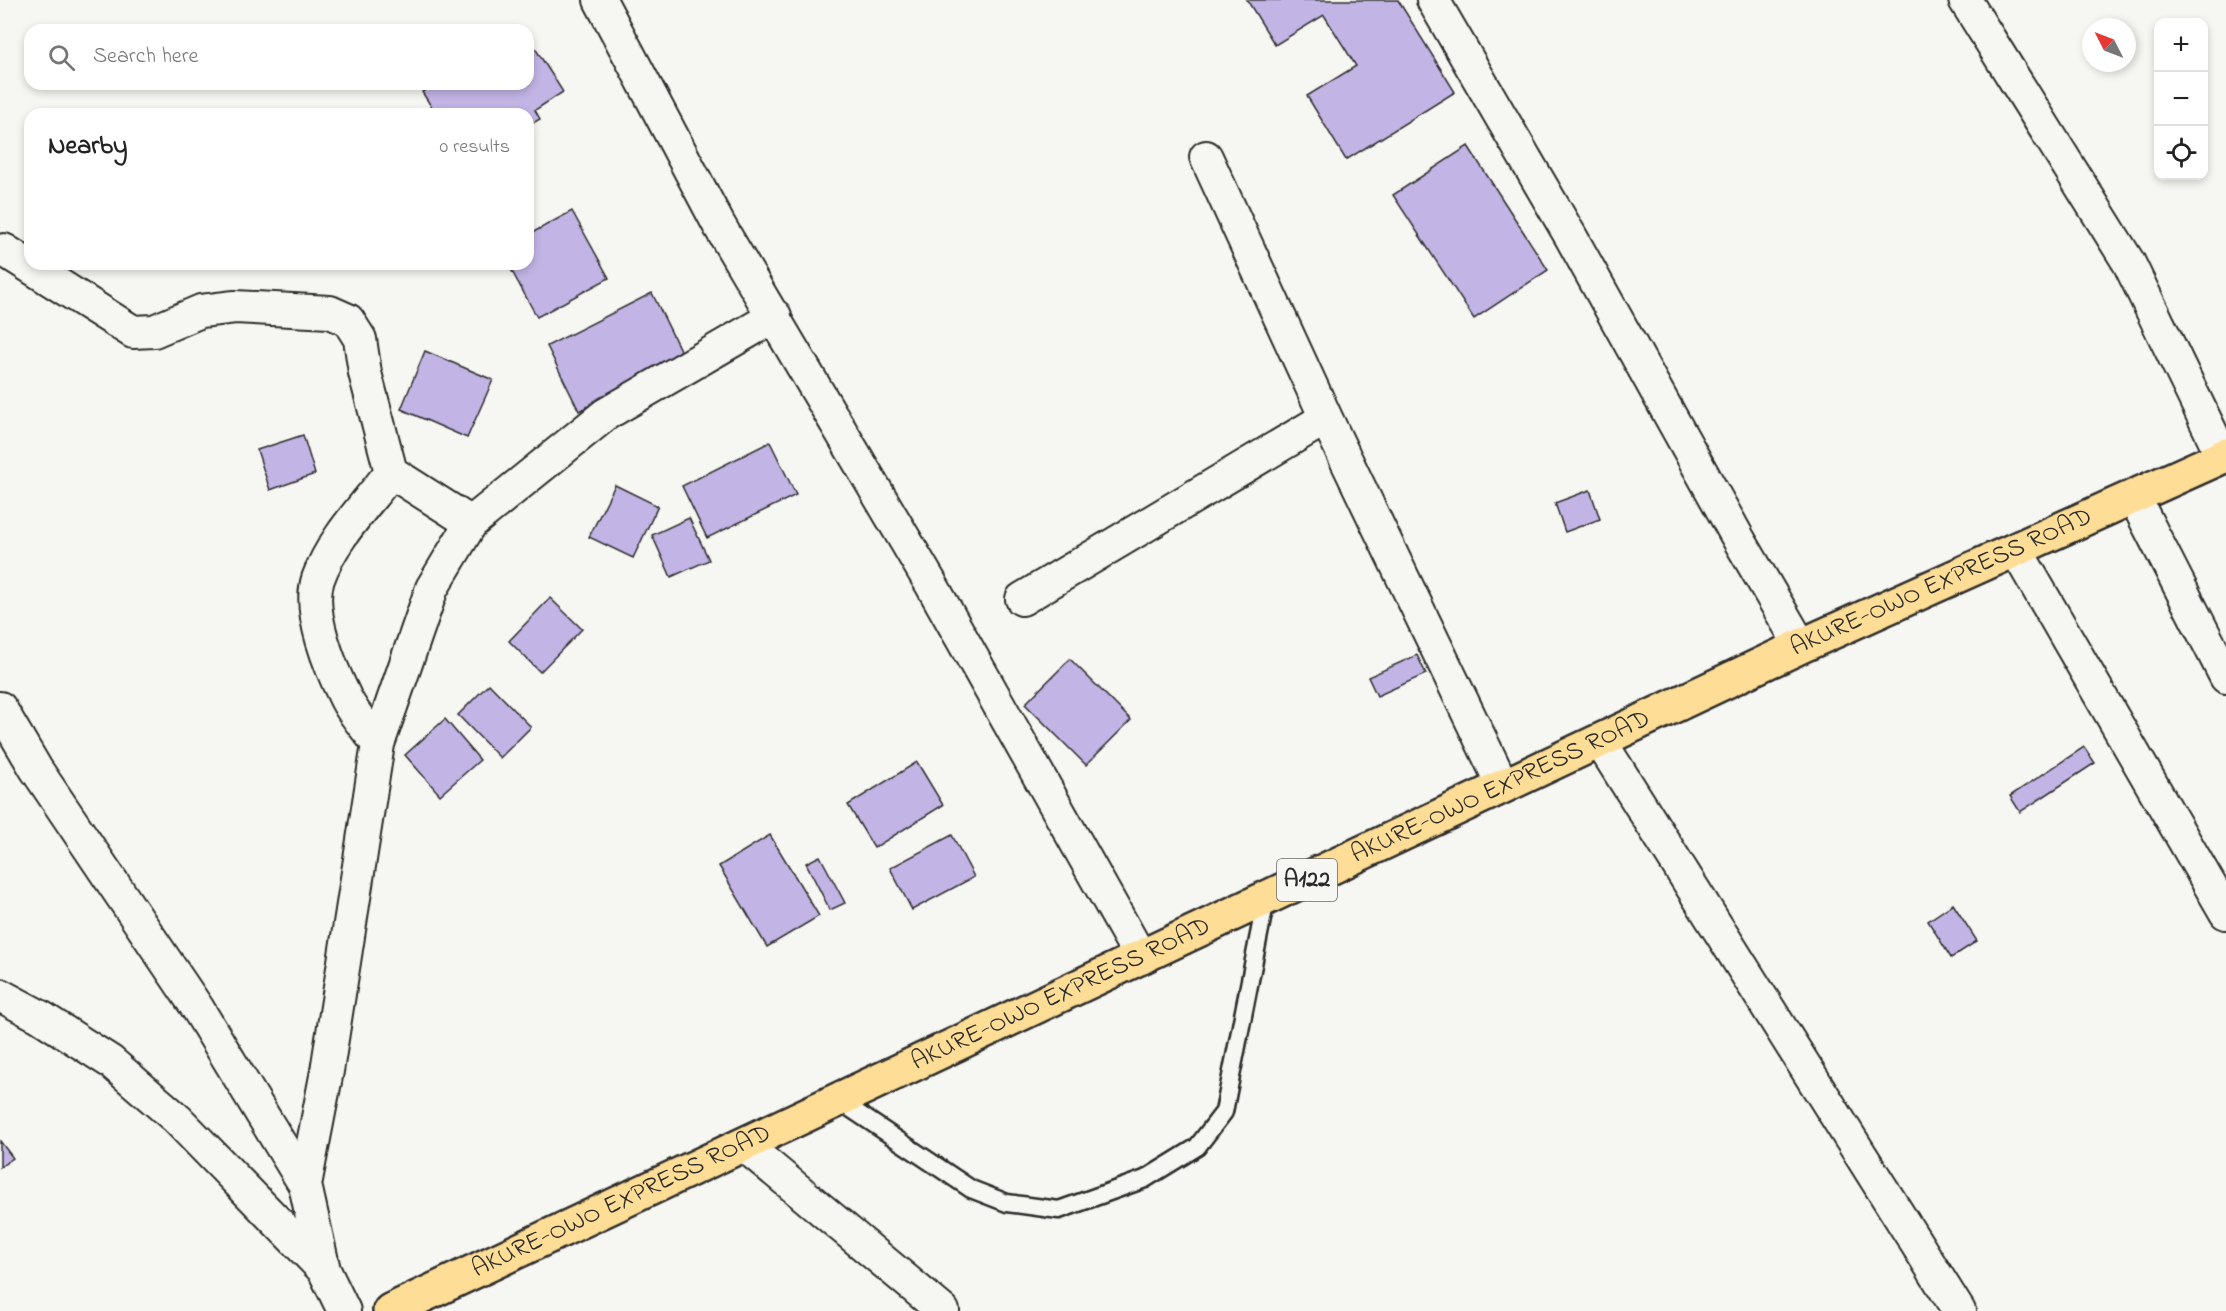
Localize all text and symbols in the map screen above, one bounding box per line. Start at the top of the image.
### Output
north arrow [2082,18,2136,72]
map controls [2154,18,2208,180]
button: + [2154,18,2208,72]
search box [24,24,534,90]
icon: search [45,41,78,74]
text: Search here [93,41,198,73]
button: − [2154,72,2208,126]
button: locate [2154,126,2208,180]
text: Nearby [48,128,127,166]
text: 0 results [439,133,510,162]
street label: AKURE-OWO EXPRESS ROAD [1784,498,2099,667]
street label: AKURE-OWO EXPRESS ROAD [1345,701,1657,874]
road number: A122 [1277,859,1337,901]
street label: AKURE-OWO EXPRESS ROAD [905,908,1217,1082]
street label: AKURE-OWO EXPRESS ROAD [466,1115,778,1289]

